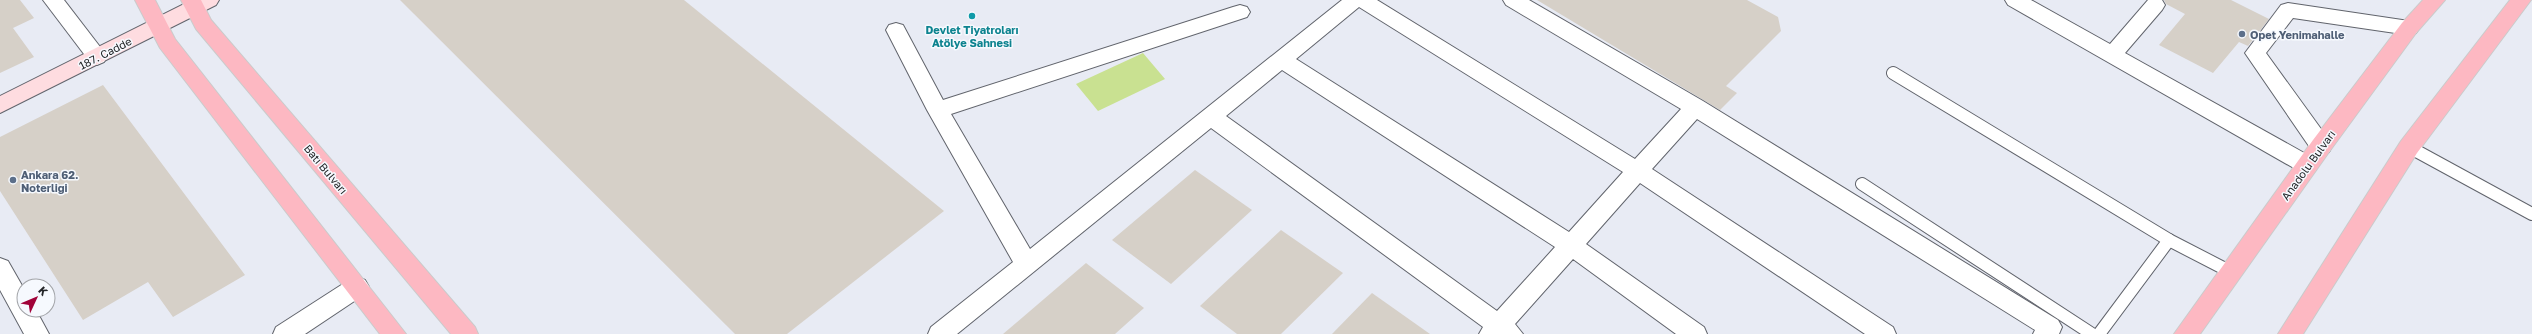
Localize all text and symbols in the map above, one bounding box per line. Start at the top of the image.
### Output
marker: Devlet Tiyatroları Atölye Sahnesi [967,11,977,21]
place label: Devlet Tiyatroları Atölye Sahnesi [925,23,1019,49]
place label: Opet Yenimahalle [2250,28,2345,41]
marker: Opet Yenimahalle [2237,29,2247,39]
street label: 187. Cadde [76,34,134,72]
street label: Anadolu Bulvarı [2278,128,2338,202]
street label: Batı Bulvarı [302,142,350,196]
place label: Ankara 62. Noterliği [21,168,79,194]
marker: Ankara 62. Noterliği [8,175,18,185]
north arrow [16,278,56,318]
text: K [36,283,51,298]

